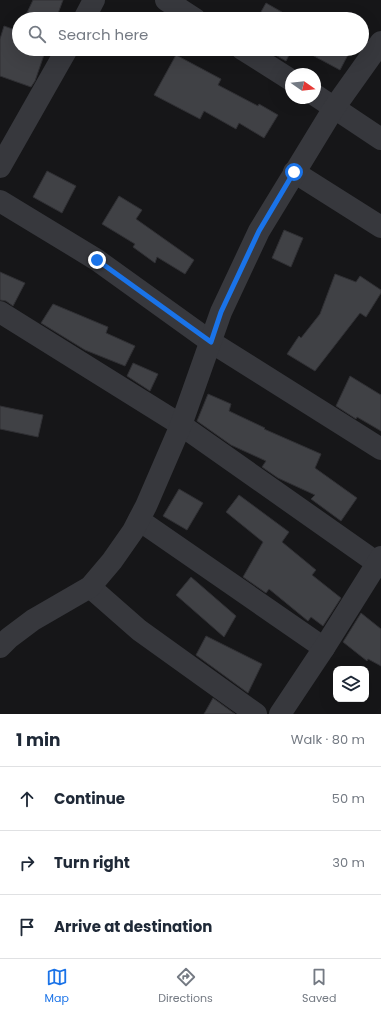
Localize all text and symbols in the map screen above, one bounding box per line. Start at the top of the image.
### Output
search box [12,12,369,56]
icon: search [26,23,48,45]
text: Search here [58,24,148,45]
north arrow [285,68,321,104]
route start [285,163,303,181]
route end [88,251,106,269]
map controls [333,666,369,702]
button: layers [333,666,369,702]
text: 1 min [16,728,60,752]
text: Walk · 80 m [291,730,365,749]
icon: ahead [16,788,38,810]
text: Continue [54,788,125,809]
text: 50 m [332,789,365,808]
icon: right [16,852,38,874]
text: Turn right [54,852,130,873]
text: 30 m [332,853,365,872]
icon: arrive [16,916,38,938]
text: Arrive at destination [54,916,212,937]
tab: Map [45,966,69,1007]
tab: Directions [158,966,213,1007]
tab: Saved [302,966,336,1007]

